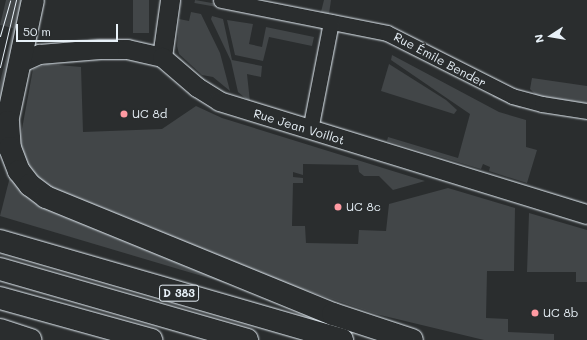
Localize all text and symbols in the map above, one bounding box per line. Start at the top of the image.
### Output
scale bar [18,16,120,42]
north arrow [531,16,571,56]
text: 50 m [23,23,51,39]
street label: Rue Émile Bender [391,30,489,90]
text: N [531,33,547,44]
street label: Rue Jean Voillot [252,106,346,148]
place label: UC 8d [132,107,167,121]
marker: UC 8d [119,109,129,119]
place label: UC 8c [346,200,381,214]
marker: UC 8c [333,202,343,212]
road number: D 383 [159,284,199,302]
place label: UC 8b [543,306,578,320]
marker: UC 8b [530,308,540,318]

